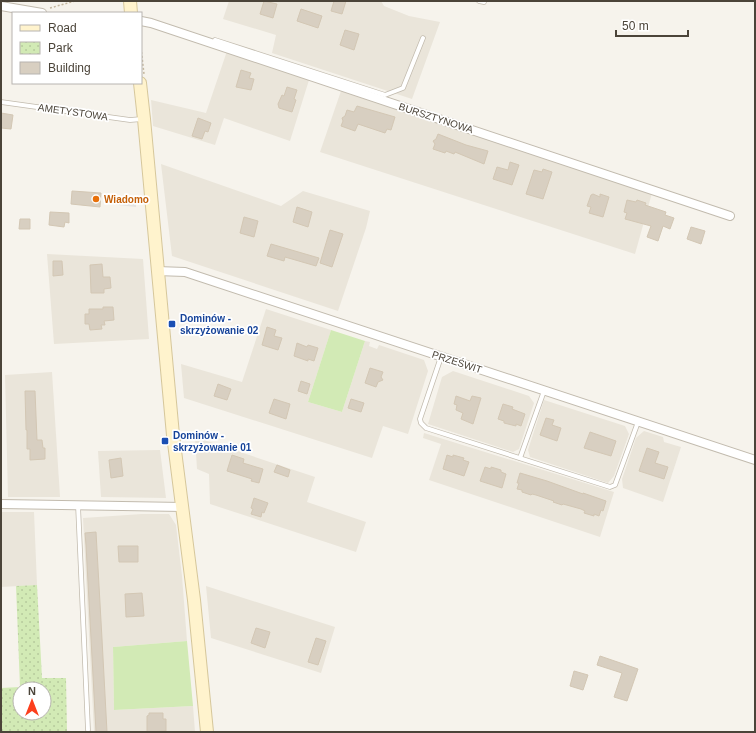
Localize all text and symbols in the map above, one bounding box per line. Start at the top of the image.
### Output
legend [12,12,142,84]
scale bar [616,12,688,38]
text: 50 m [622,19,649,33]
text: Road [48,21,77,35]
text: Park [48,41,74,55]
text: Building [48,61,91,75]
street label: BURSZTYNOWA [397,101,475,135]
street label: AMETYSTOWA [37,102,109,122]
marker: Wiadomo [91,194,101,204]
place label: Wiadomo [104,194,149,205]
place label: Dominów - skrzyżowanie 02 [180,313,259,336]
marker: Dominów - skrzyżowanie 02 [167,319,177,329]
street label: PRZEŚWIT [431,348,484,375]
place label: Dominów - skrzyżowanie 01 [173,430,252,453]
marker: Dominów - skrzyżowanie 01 [160,436,170,446]
north arrow [12,681,52,721]
text: N [28,685,36,697]

